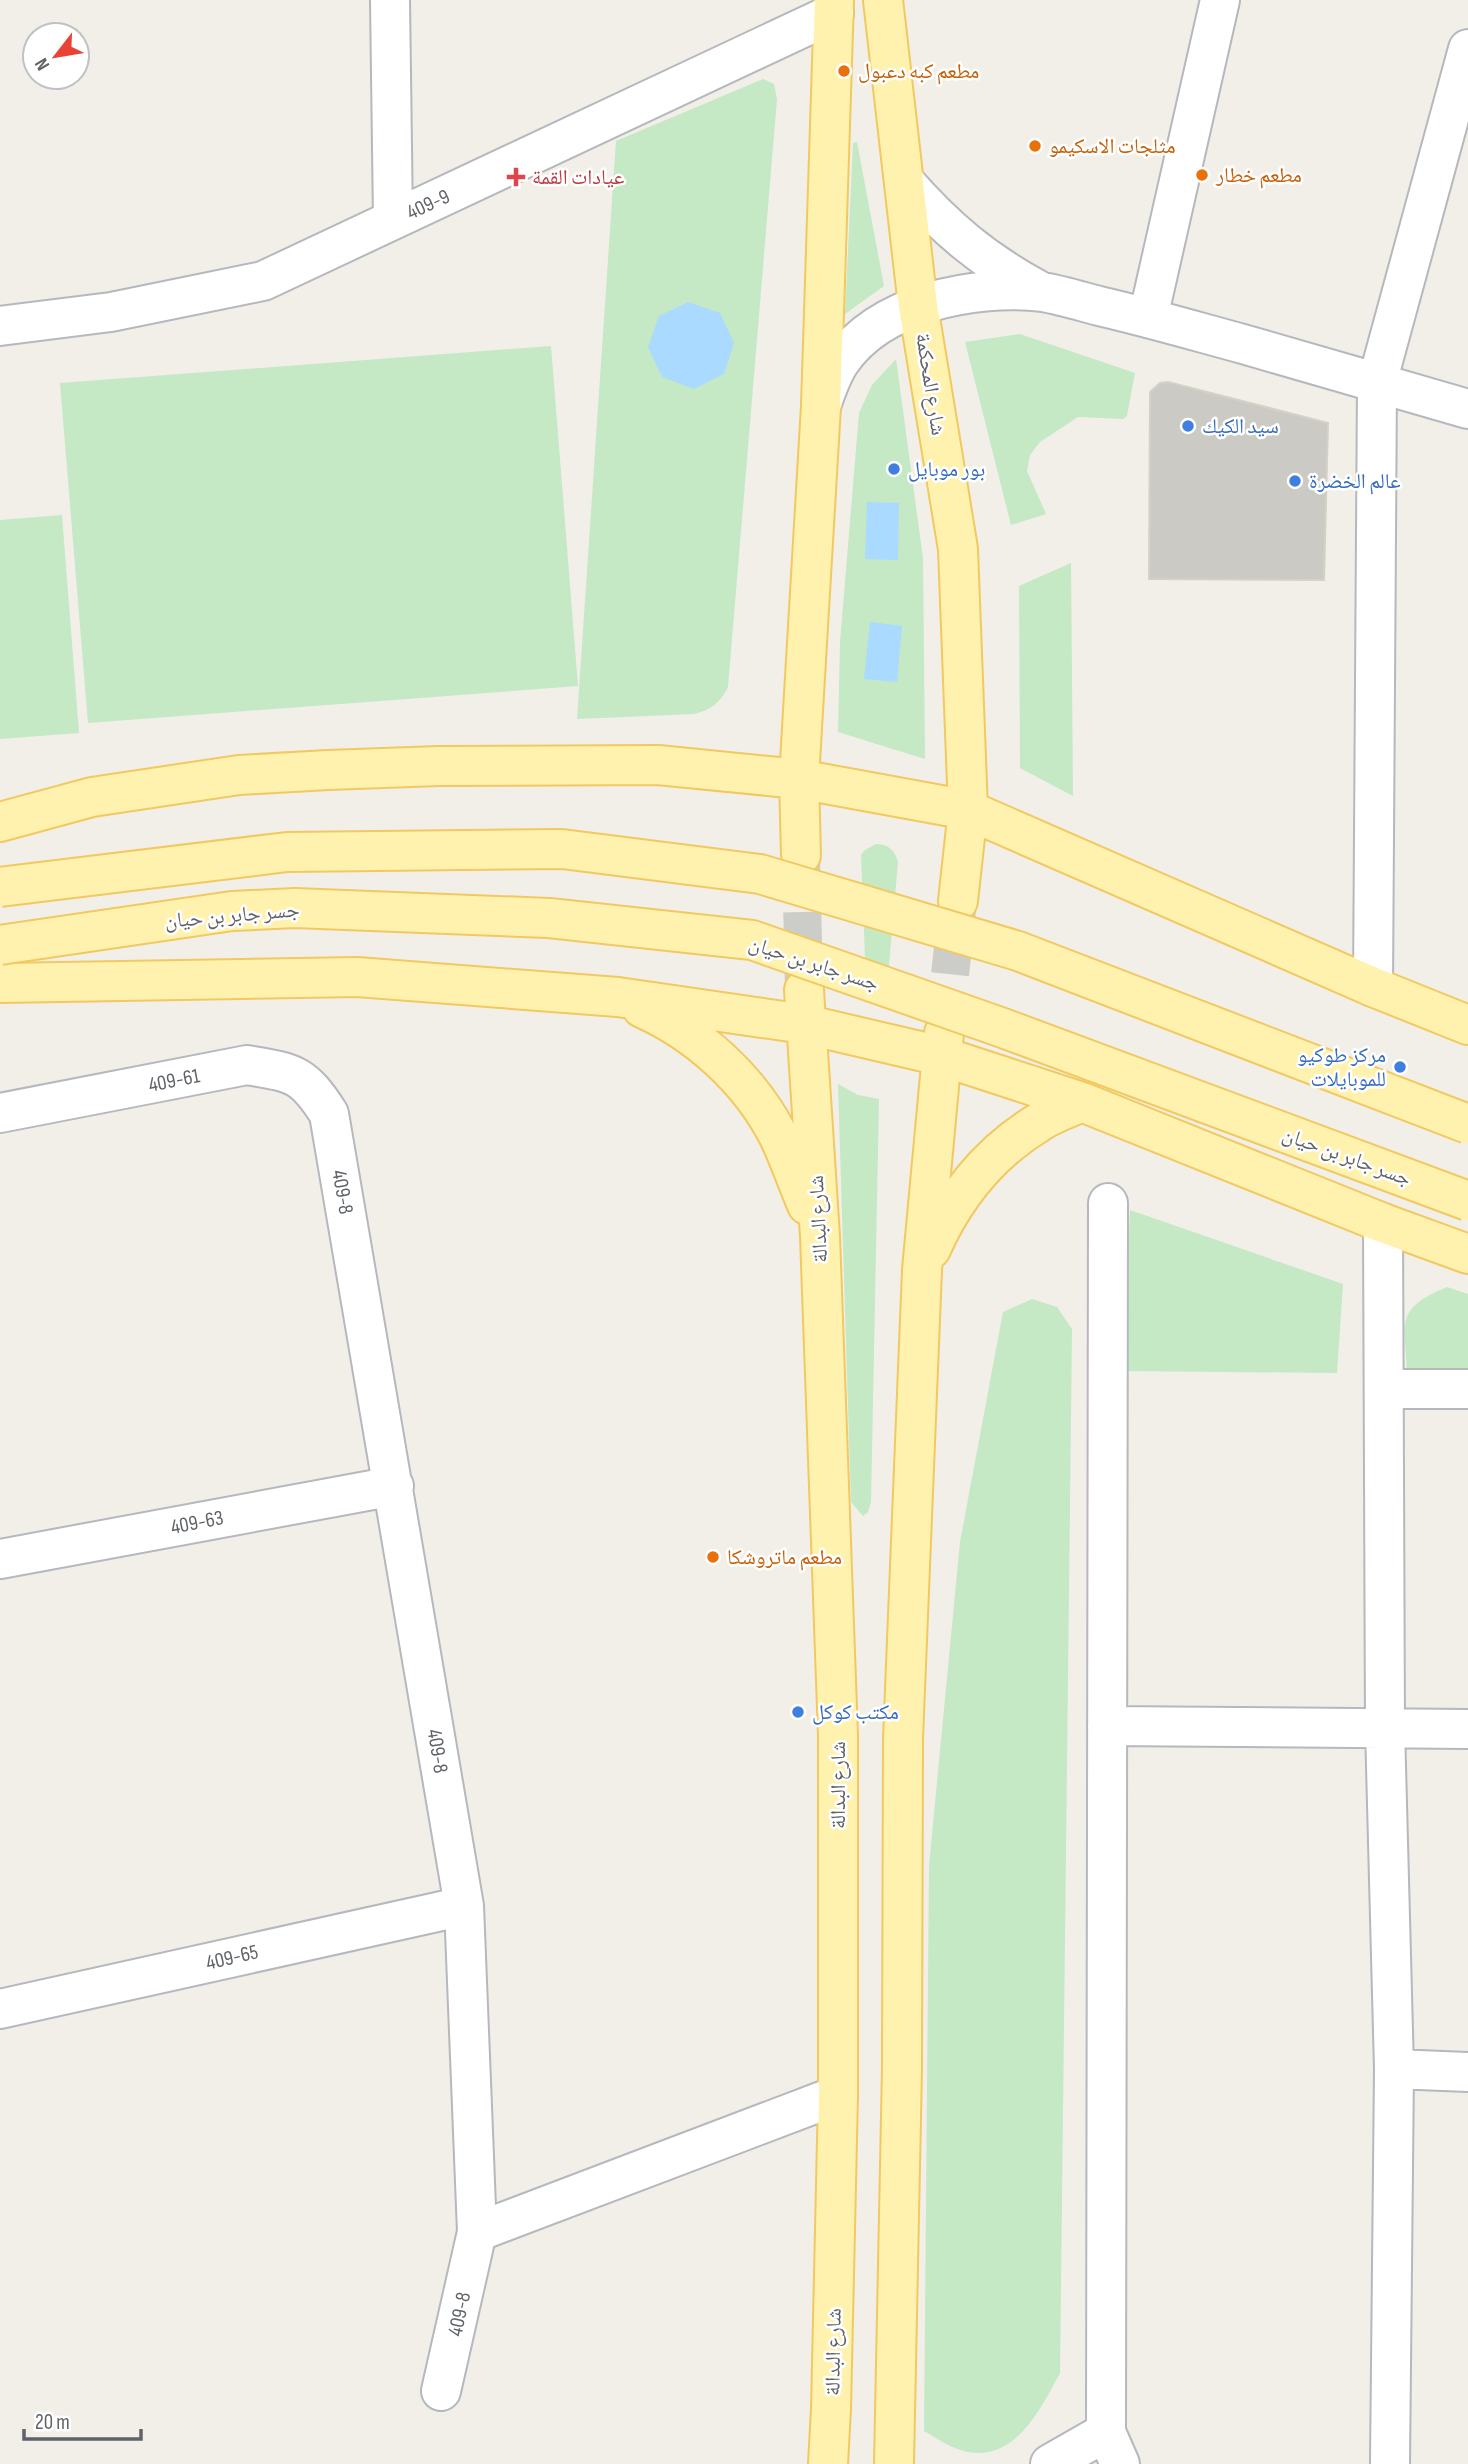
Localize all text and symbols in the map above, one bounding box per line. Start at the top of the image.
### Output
north arrow [21,21,91,91]
text: N [30,54,55,74]
place label: مطعم كبه دعبول [858,59,979,85]
marker: مطعم كبه دعبول [836,63,852,79]
place label: مثلجات الاسكيمو [1049,134,1176,159]
marker: مثلجات الاسكيمو [1027,138,1043,154]
place label: مطعم خطار [1215,163,1302,189]
place label: عيادات القمة [532,165,625,190]
marker: عيادات القمة [506,167,526,187]
marker: مطعم خطار [1194,167,1210,183]
street label: 409-9 [403,184,454,225]
street label: شارع المحكمة [910,331,951,437]
place label: سيد الكيك [1202,414,1279,439]
marker: سيد الكيك [1180,418,1196,434]
place label: بور موبايل [908,457,985,482]
marker: بور موبايل [886,461,902,477]
place label: عالم الخضرة [1309,469,1401,495]
marker: عالم الخضرة [1287,473,1303,489]
street label: جسر جابر بن حيان [164,897,301,934]
street label: جسر جابر بن حيان [746,931,882,996]
place label: مركز طوكيو للموبايلات [1298,1043,1386,1092]
marker: مركز طوكيو للموبايلات [1392,1059,1408,1075]
street label: 409-61 [146,1063,202,1098]
street label: جسر جابر بن حيان [1279,1122,1415,1191]
street label: 409-8 [326,1168,359,1216]
street label: شارع البدالة [804,1175,833,1263]
street label: 409-63 [169,1505,226,1540]
place label: مطعم ماتروشكا [727,1545,842,1571]
marker: مطعم ماتروشكا [705,1549,721,1565]
place label: مكتب كوكل [812,1700,899,1725]
marker: مكتب كوكل [790,1704,806,1720]
street label: 409-8 [422,1727,453,1775]
street label: شارع البدالة [826,1741,851,1829]
street label: 409-65 [204,1939,261,1976]
street label: 409-8 [443,2290,476,2338]
street label: شارع البدالة [820,2308,847,2396]
scale bar [24,2398,142,2442]
text: 20 m [35,2410,70,2435]

